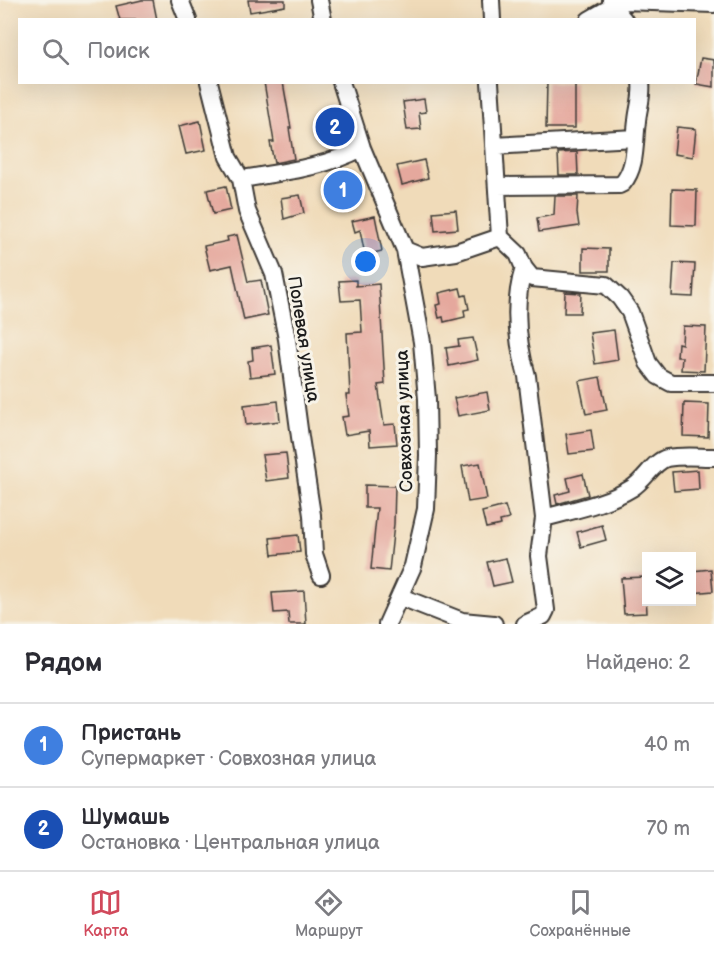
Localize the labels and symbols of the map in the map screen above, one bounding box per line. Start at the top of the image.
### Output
pin: 2 [316,104,354,150]
pin: 1 [324,168,362,213]
your location [351,247,380,276]
street label: Полевая улица [283,274,324,404]
street label: Совхозная улица [392,349,417,492]

